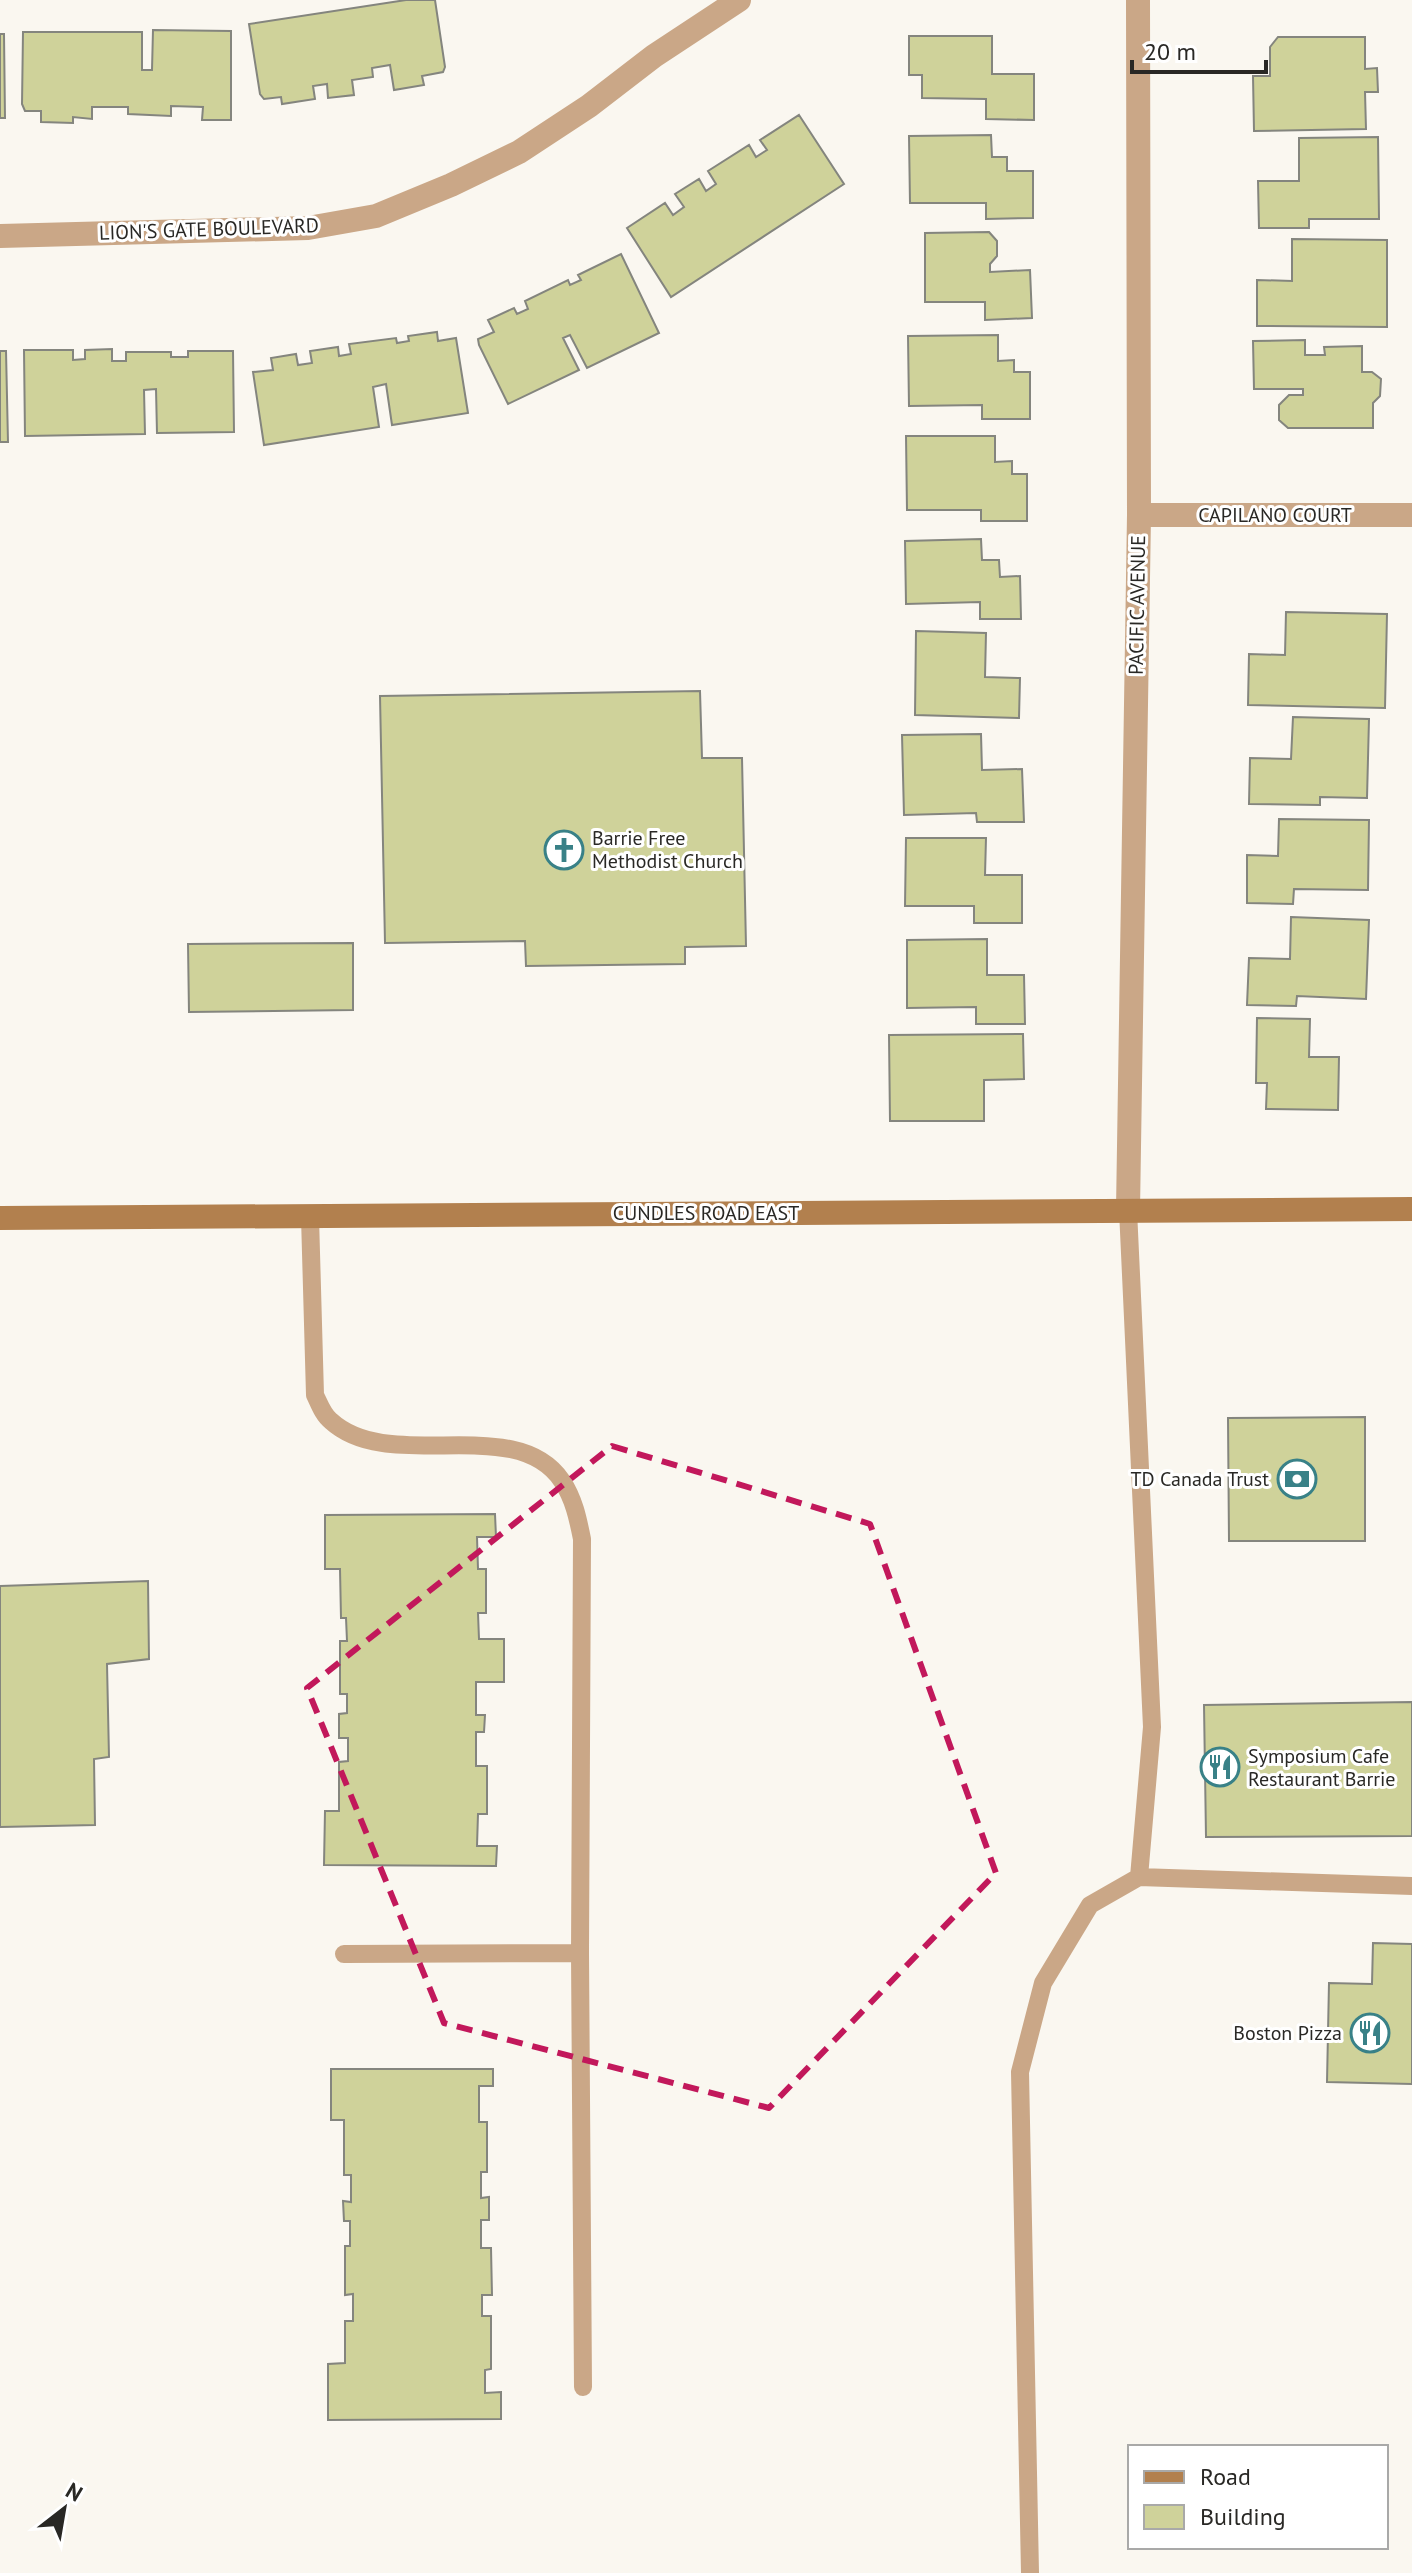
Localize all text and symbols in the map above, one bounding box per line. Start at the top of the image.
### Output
scale bar [1132,24,1266,74]
text: 20 m [1144,36,1196,67]
street label: LION'S GATE BOULEVARD [99,212,319,246]
street label: CAPILANO COURT [1198,502,1352,528]
street label: PACIFIC AVENUE [1123,535,1151,675]
place label: Barrie Free Methodist Church [592,825,743,874]
church icon: Barrie Free Methodist Church [543,829,585,871]
street label: CUNDLES ROAD EAST [613,1200,799,1226]
bank icon: TD Canada Trust [1276,1458,1318,1500]
place label: TD Canada Trust [1130,1466,1269,1492]
place label: Symposium Cafe Restaurant Barrie [1248,1743,1396,1792]
restaurant icon: Symposium Cafe Restaurant Barrie [1199,1746,1241,1788]
restaurant icon: Boston Pizza [1349,2012,1391,2054]
place label: Boston Pizza [1233,2020,1342,2046]
legend [1128,2445,1388,2549]
text: Road [1200,2461,1251,2492]
north arrow [24,2469,104,2549]
text: N [61,2476,88,2508]
text: Building [1200,2501,1286,2532]

